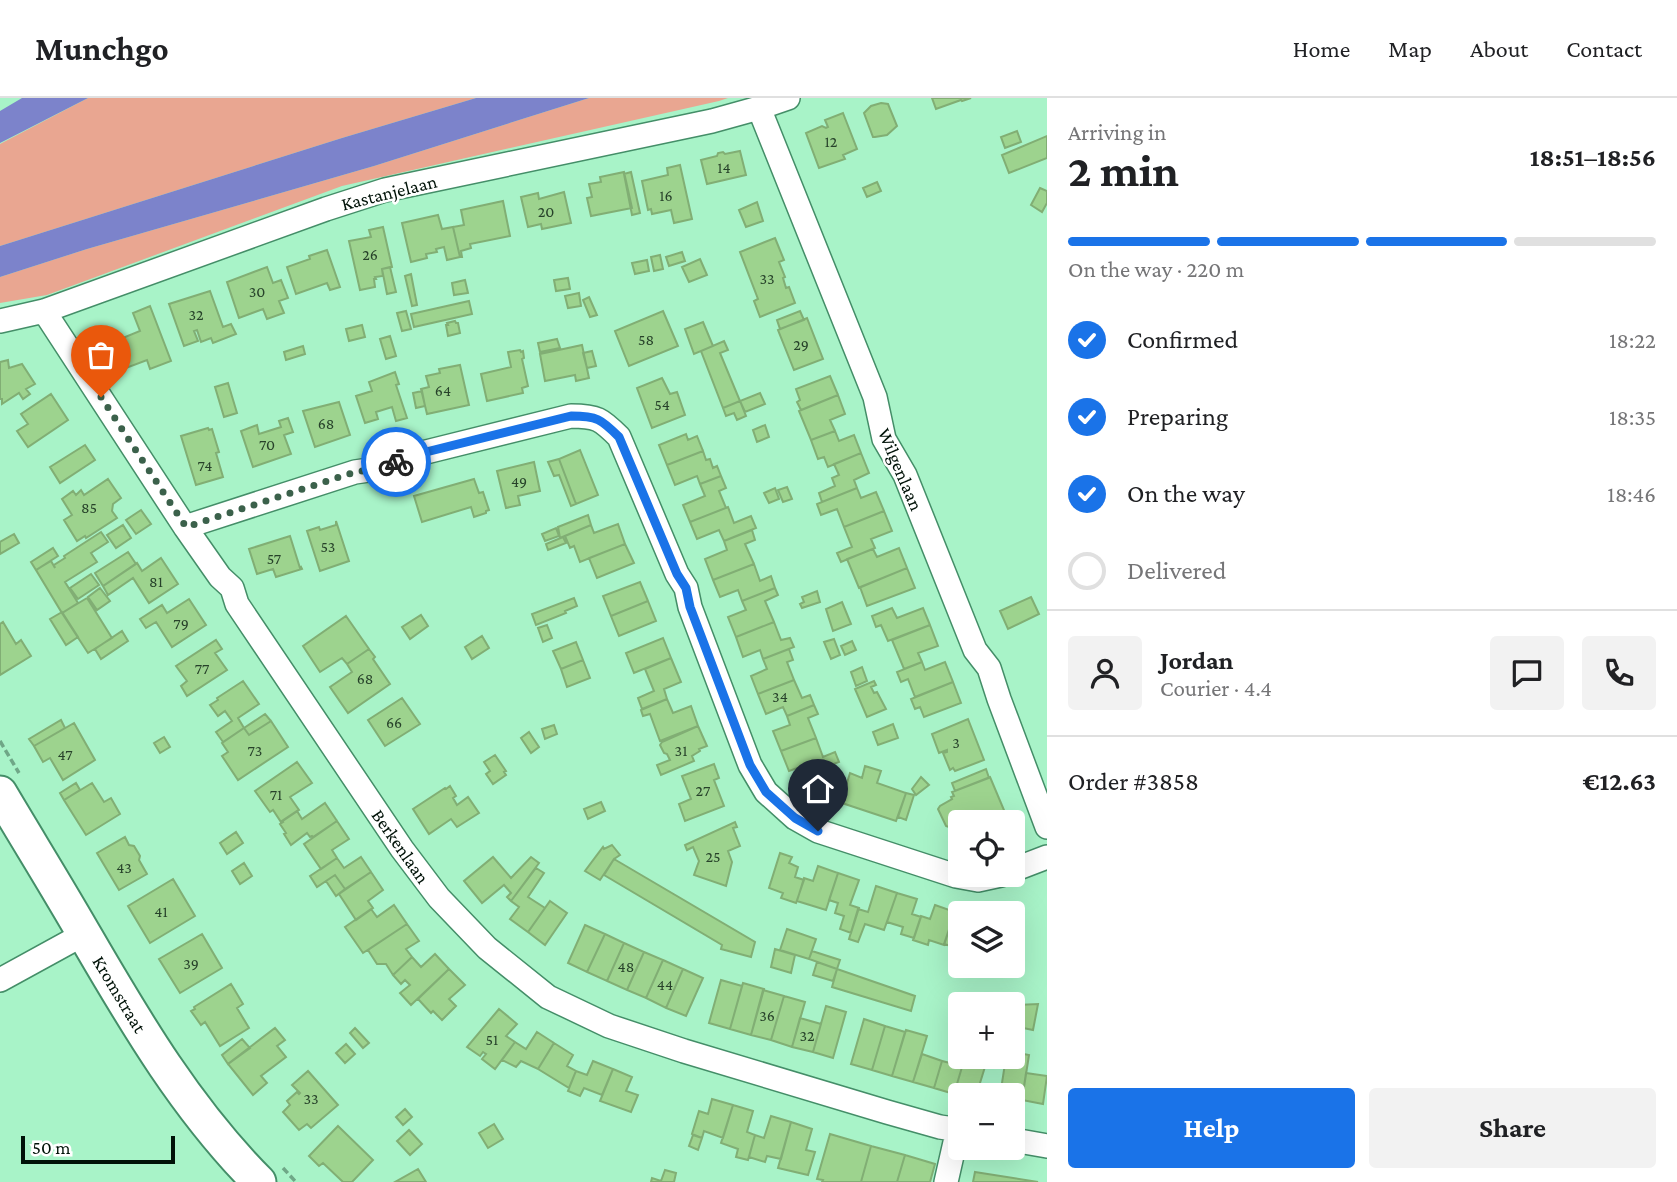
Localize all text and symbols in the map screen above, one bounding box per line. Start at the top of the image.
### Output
text: Munchgo [35,30,169,67]
text: Home [1293,35,1350,62]
text: Map [1388,35,1432,62]
text: About [1470,35,1528,62]
text: Contact [1566,35,1642,62]
text: Arriving in [1068,119,1166,145]
house number: 12 [825,133,838,150]
text: 18:51–18:56 [1530,143,1656,172]
text: 2 min [1068,145,1179,196]
house number: 14 [717,159,731,176]
street label: Kastanjelaan [339,170,439,215]
house number: 16 [659,187,673,204]
house number: 20 [538,203,554,220]
house number: 26 [362,246,378,263]
text: On the way · 220 m [1068,256,1244,282]
house number: 33 [759,270,775,287]
house number: 30 [249,283,265,300]
house number: 32 [188,306,204,323]
icon: check [1068,321,1106,359]
pin [71,325,131,397]
text: Confirmed [1127,325,1238,354]
text: 18:22 [1609,327,1656,353]
house number: 58 [638,331,654,348]
icon: bag [82,336,120,374]
house number: 29 [793,336,809,353]
house number: 64 [435,382,451,399]
house number: 54 [654,396,670,413]
icon: check [1068,398,1106,436]
text: Preparing [1127,402,1228,431]
text: 18:35 [1609,404,1656,430]
house number: 68 [318,415,334,432]
street label: Wilgenlaan [874,425,927,514]
courier [361,427,431,497]
house number: 70 [259,436,275,453]
icon: bike [377,443,415,481]
house number: 74 [197,457,213,474]
house number: 49 [511,473,527,490]
icon: check [1068,475,1106,513]
text: On the way [1127,479,1245,508]
text: 18:46 [1607,481,1656,507]
house number: 85 [81,499,97,516]
house number: 53 [321,538,335,555]
house number: 57 [267,550,282,567]
text: Delivered [1127,556,1226,585]
house number: 81 [149,573,163,590]
house number: 79 [173,615,189,632]
button: person [1068,636,1142,710]
button: chat [1490,636,1564,710]
button: phone [1582,636,1656,710]
text: Jordan [1160,646,1234,675]
house number: 77 [195,660,210,677]
house number: 68 [357,670,373,687]
text: Courier · 4.4 [1160,675,1272,701]
house number: 34 [772,688,788,705]
house number: 66 [386,714,402,731]
house number: 3 [952,734,960,751]
house number: 73 [248,742,262,759]
house number: 31 [675,742,687,759]
house number: 47 [57,746,73,763]
pin [788,759,848,831]
text: Order #3858 [1068,767,1199,796]
text: €12.63 [1583,767,1656,796]
icon: home [799,770,837,808]
house number: 27 [696,782,711,799]
house number: 71 [270,786,282,803]
street label: Berkenlaan [367,805,434,887]
map controls [948,810,1025,1160]
button: locate [948,810,1025,887]
house number: 25 [705,848,721,865]
house number: 43 [116,859,132,876]
button: layers [948,901,1025,978]
house number: 41 [154,903,168,920]
street label: Kromstraat [88,952,151,1037]
house number: 39 [183,955,199,972]
house number: 48 [618,958,634,975]
house number: 44 [657,976,673,993]
button: + [948,992,1025,1069]
house number: 36 [759,1007,775,1024]
house number: 32 [799,1027,815,1044]
house number: 51 [486,1031,498,1048]
button: − [948,1083,1025,1160]
button: Help [1068,1088,1355,1168]
button: Share [1369,1088,1656,1168]
house number: 33 [303,1090,319,1107]
scale bar [21,1133,175,1165]
text: 50 m [32,1137,71,1158]

